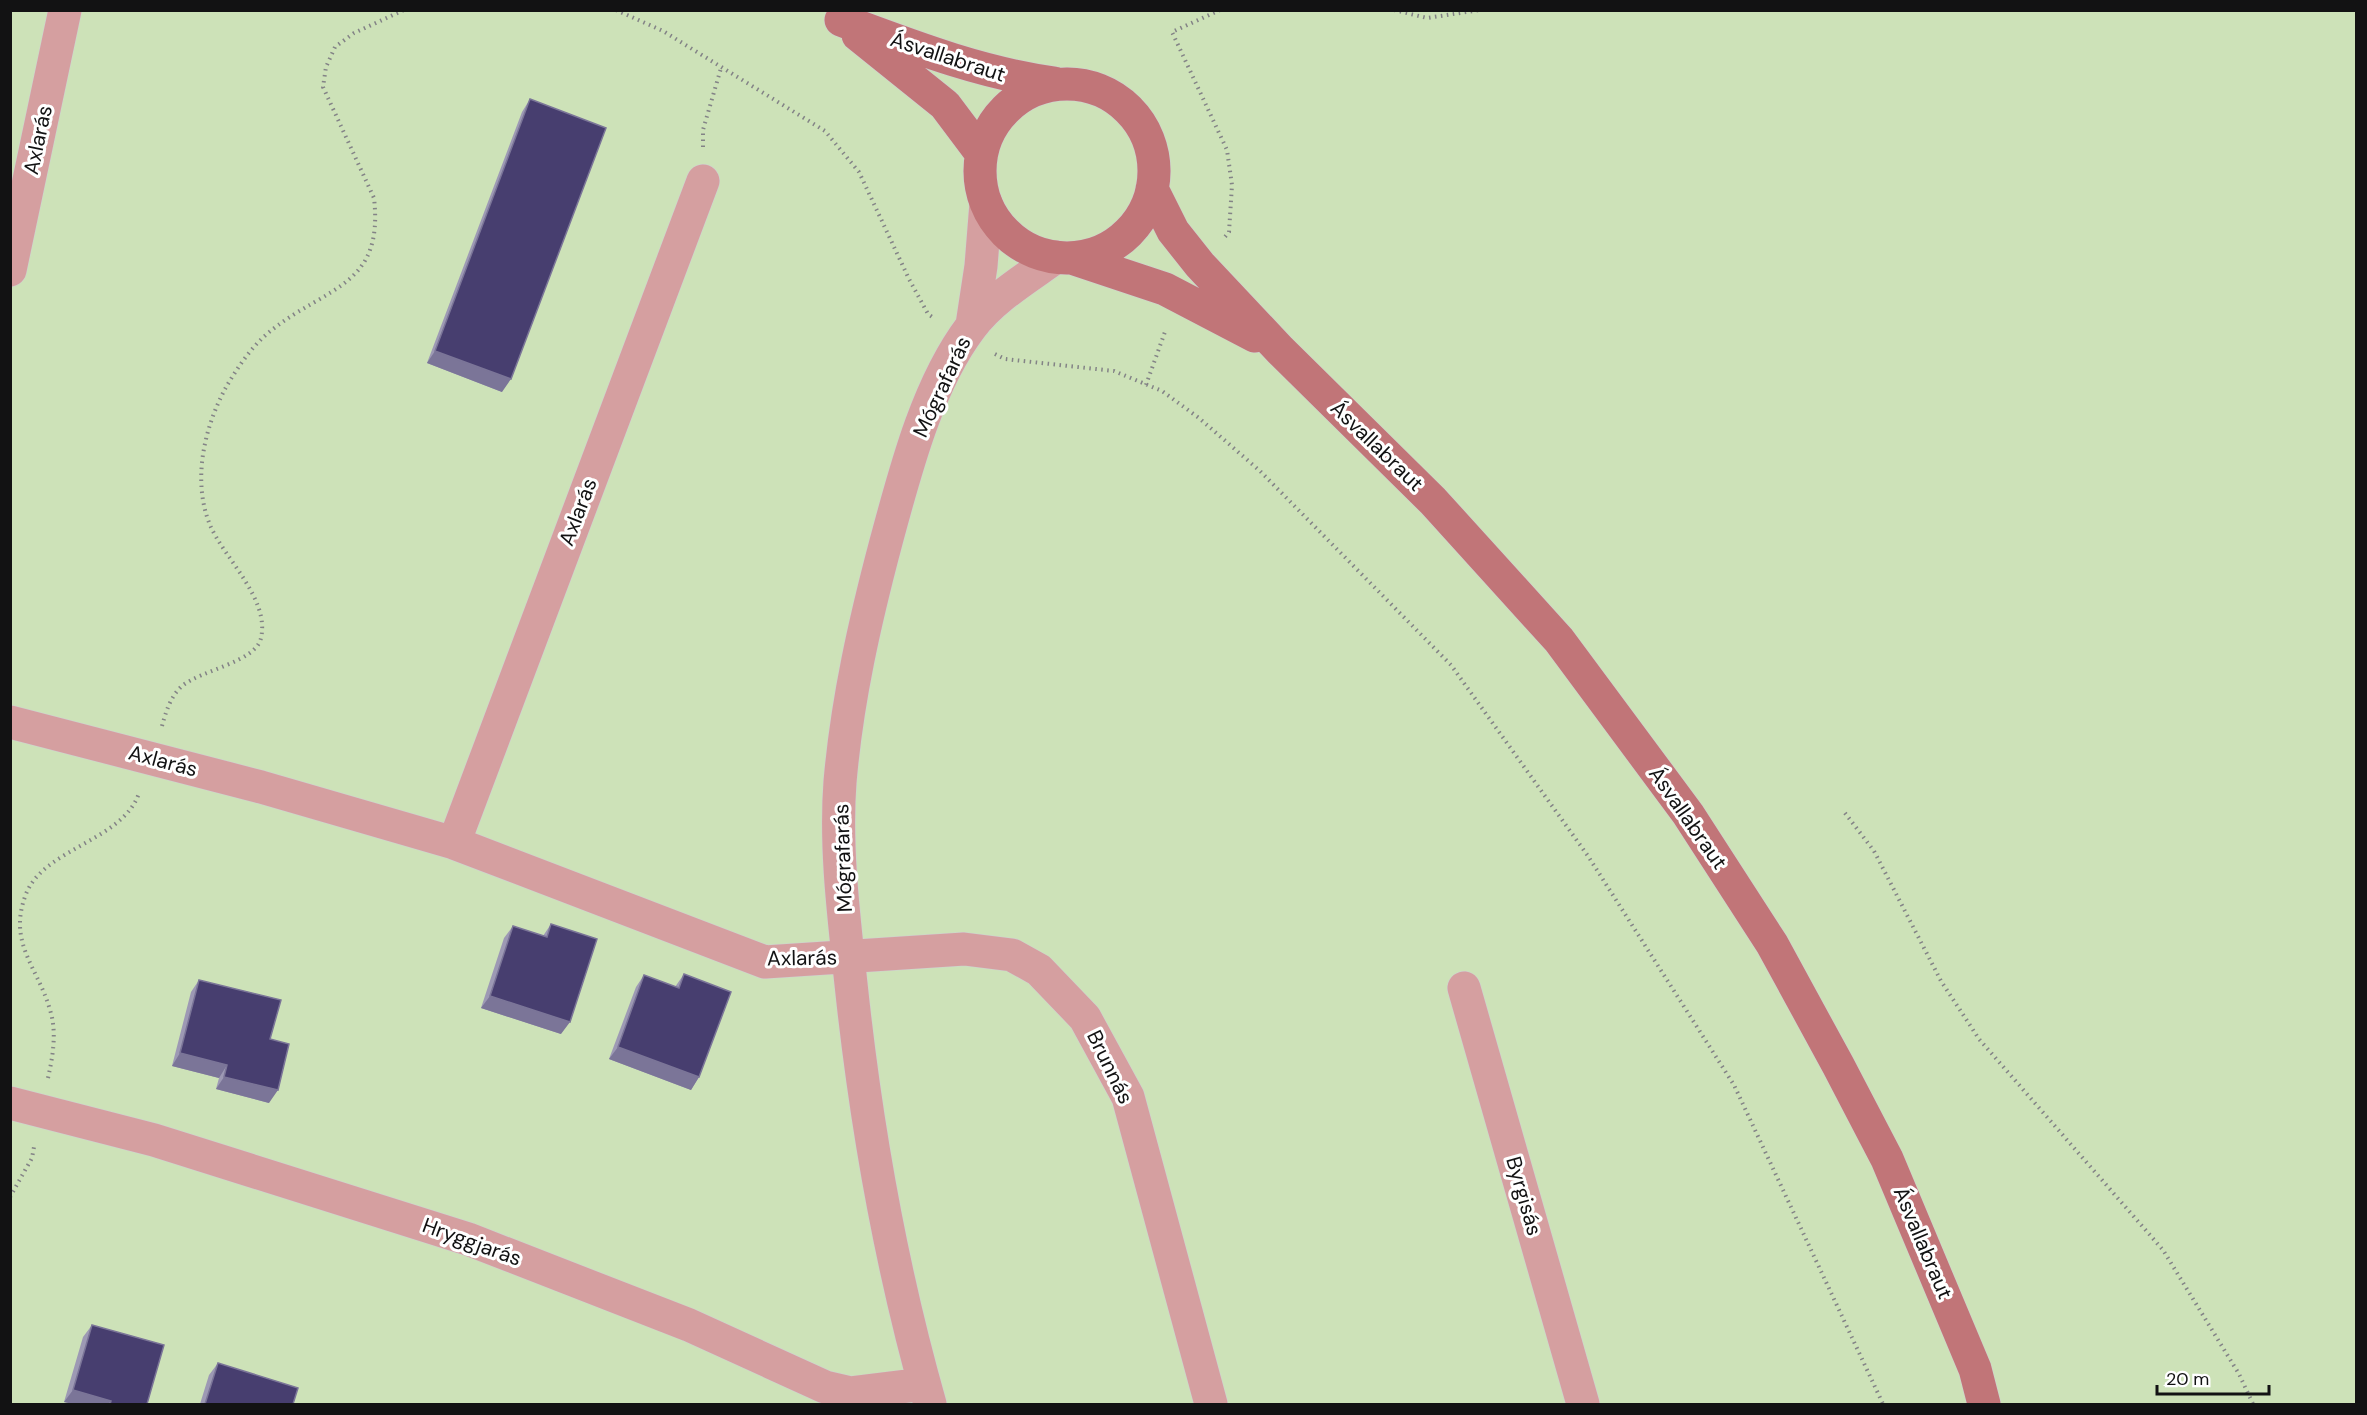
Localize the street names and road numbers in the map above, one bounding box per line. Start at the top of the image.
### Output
street label: Ásvallabraut [887,25,1009,89]
street label: Axlarás [17,103,59,177]
street label: Mógrafarás [906,332,978,442]
street label: Ásvallabraut [1324,394,1430,498]
street label: Axlarás [552,474,604,550]
street label: Axlarás [125,738,201,784]
street label: Ásvallabraut [1642,761,1734,875]
street label: Mógrafarás [827,803,859,913]
street label: Axlarás [767,943,837,973]
street label: Brunnás [1080,1026,1140,1108]
street label: Byrgisás [1499,1153,1549,1239]
street label: Ásvallabraut [1887,1183,1959,1303]
street label: Hryggjarás [419,1211,525,1273]

